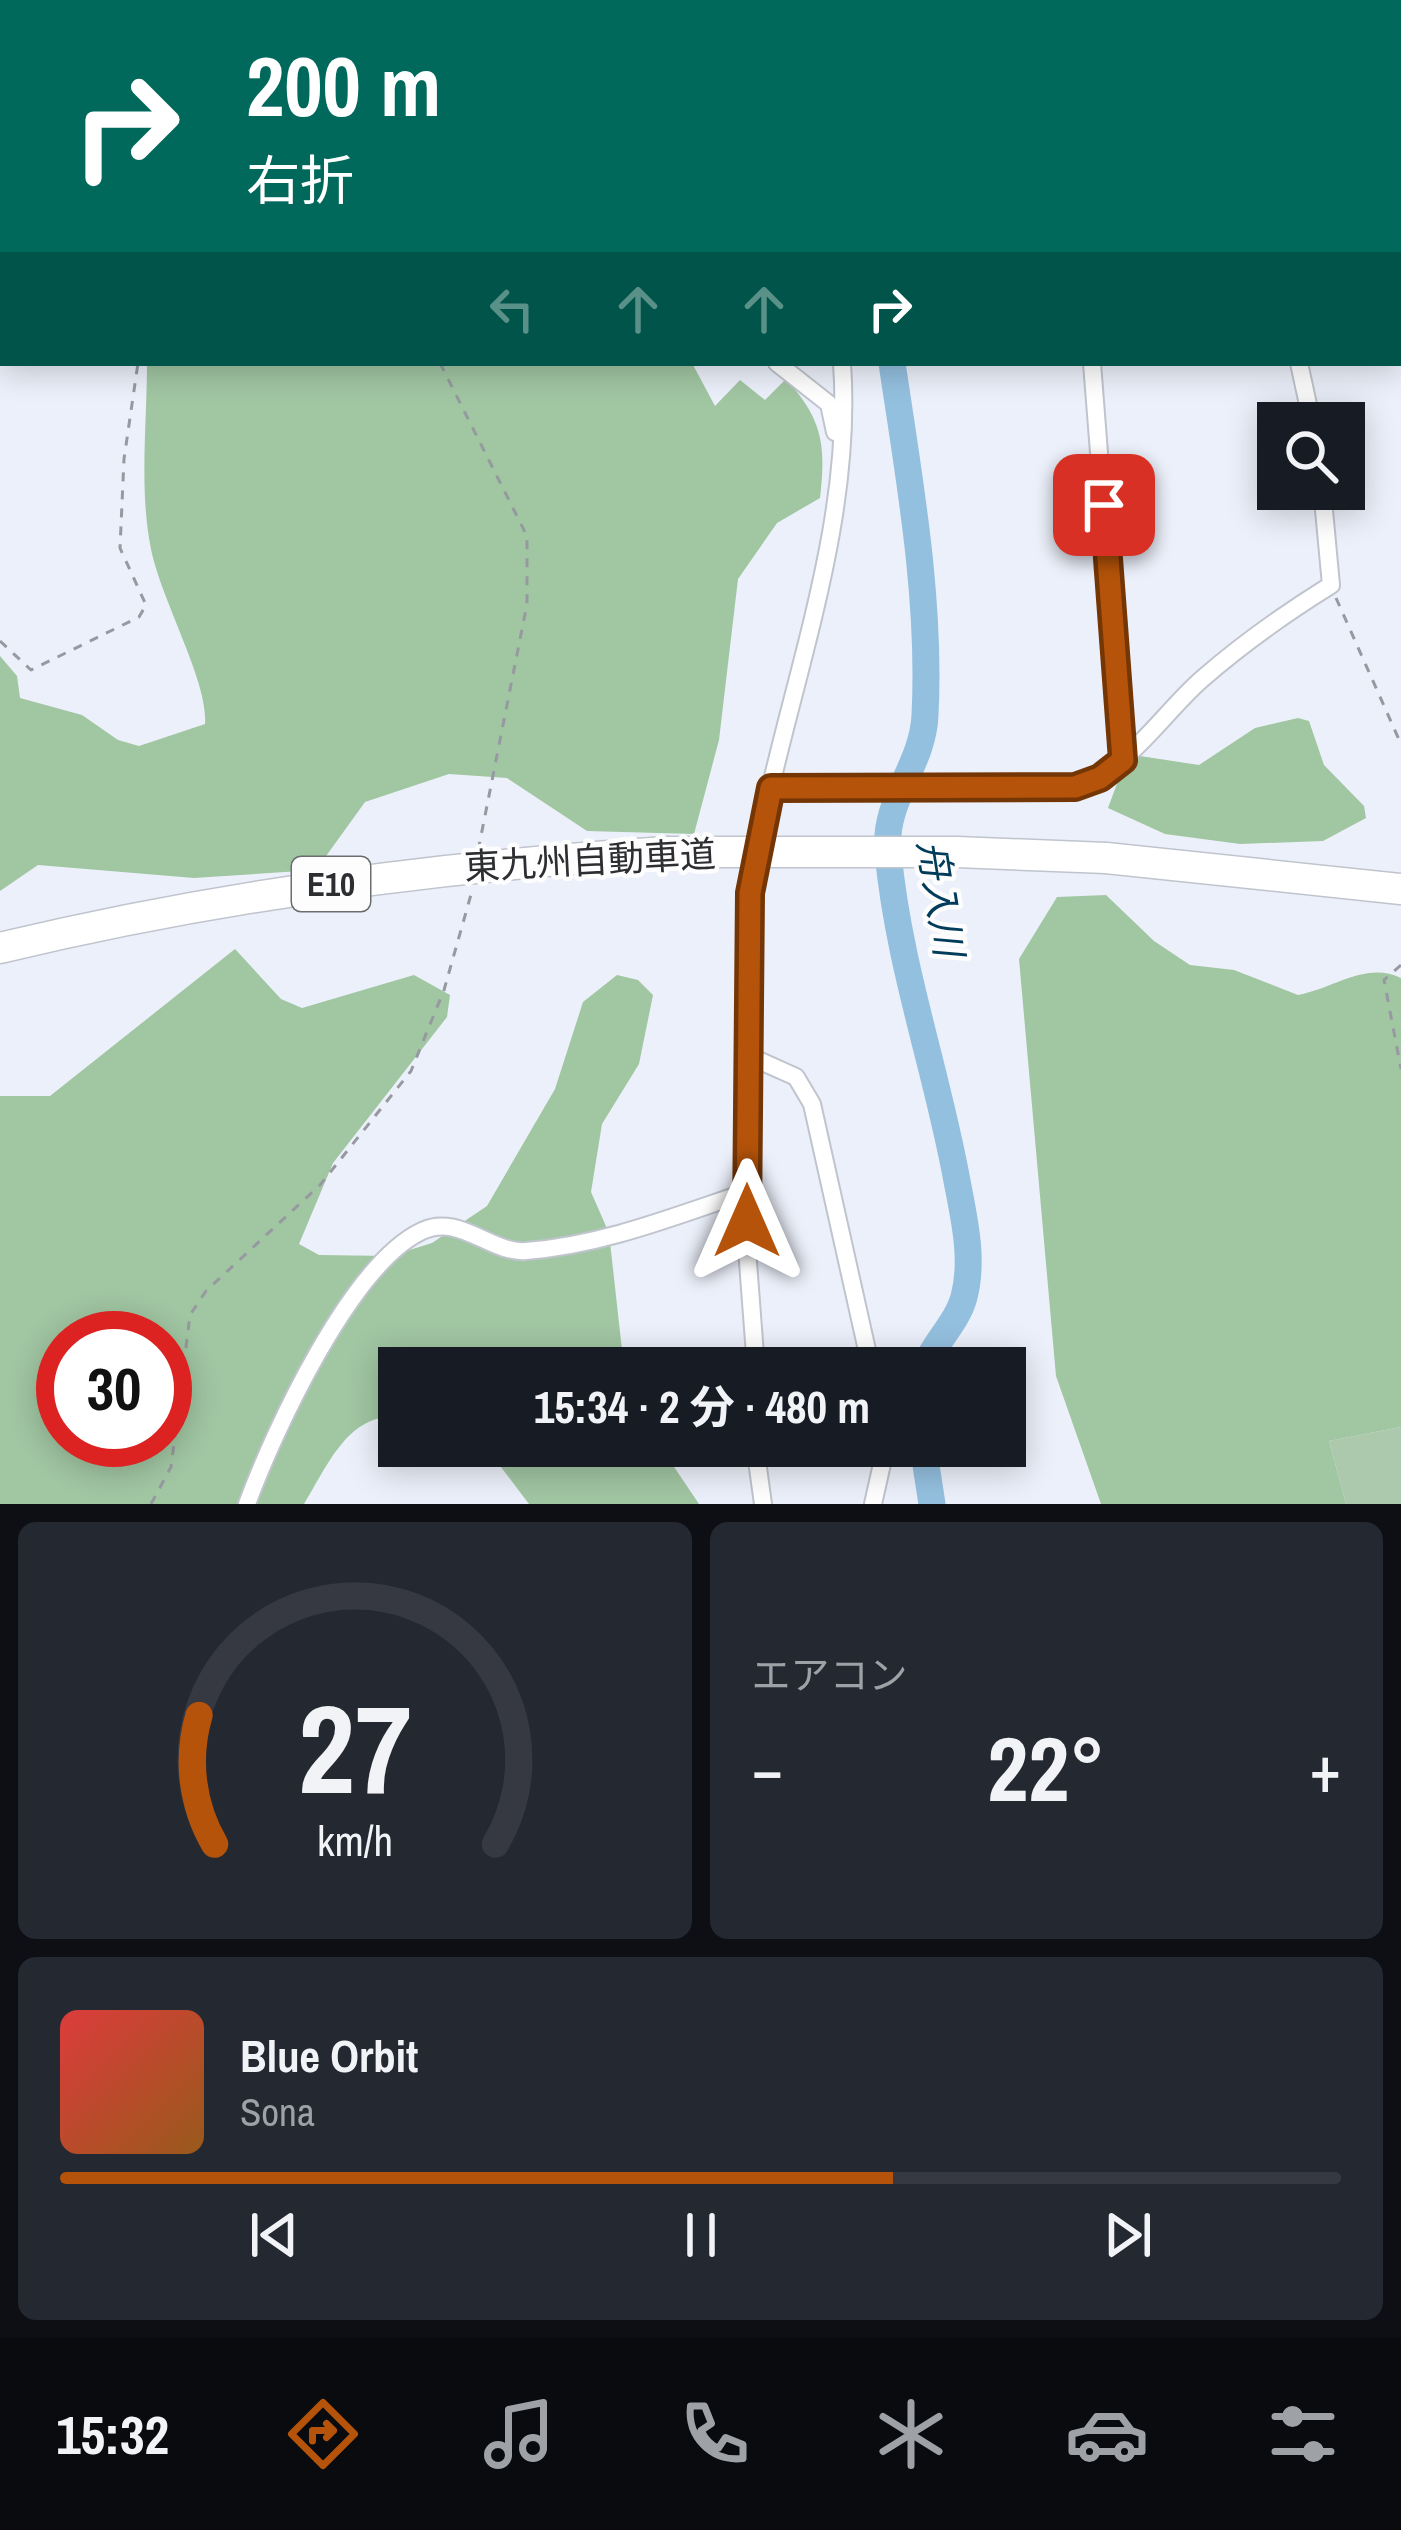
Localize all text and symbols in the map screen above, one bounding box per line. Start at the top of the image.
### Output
text: 200 m [246,29,441,142]
icon: right [48,48,204,204]
text: 右折 [246,144,354,217]
icon: left [479,276,545,342]
icon: ahead [605,276,671,342]
icon: ahead [731,276,797,342]
icon: right [857,276,923,342]
map controls [1257,402,1365,510]
button: search [1257,402,1365,510]
pin [1053,454,1155,556]
icon: arrive [1071,472,1137,538]
street label: 東九州自動車道 [463,829,717,891]
water label: 舟入川 [906,836,976,964]
road number: E10 [292,857,370,911]
position arrow [684,1158,810,1284]
speed limit sign: 30 [36,1311,192,1467]
text: 15:34 · 2 分 · 480 m [534,1376,870,1437]
text: エアコン [752,1649,908,1701]
text: 27 [298,1664,412,1832]
text: 22° [987,1708,1105,1829]
text: − [752,1724,783,1813]
text: + [1309,1724,1341,1813]
text: km/h [317,1811,393,1868]
text: Blue Orbit [240,2025,418,2086]
text: Sona [240,2086,315,2138]
icon: previous [241,2202,307,2268]
icon: pause [668,2202,734,2268]
icon: next [1095,2202,1161,2268]
icon: directions [281,2392,365,2476]
icon: music [477,2392,561,2476]
icon: phone [673,2392,757,2476]
icon: climate [869,2392,953,2476]
icon: car [1065,2392,1149,2476]
icon: filters [1261,2392,1345,2476]
text: 15:32 [56,2398,169,2471]

